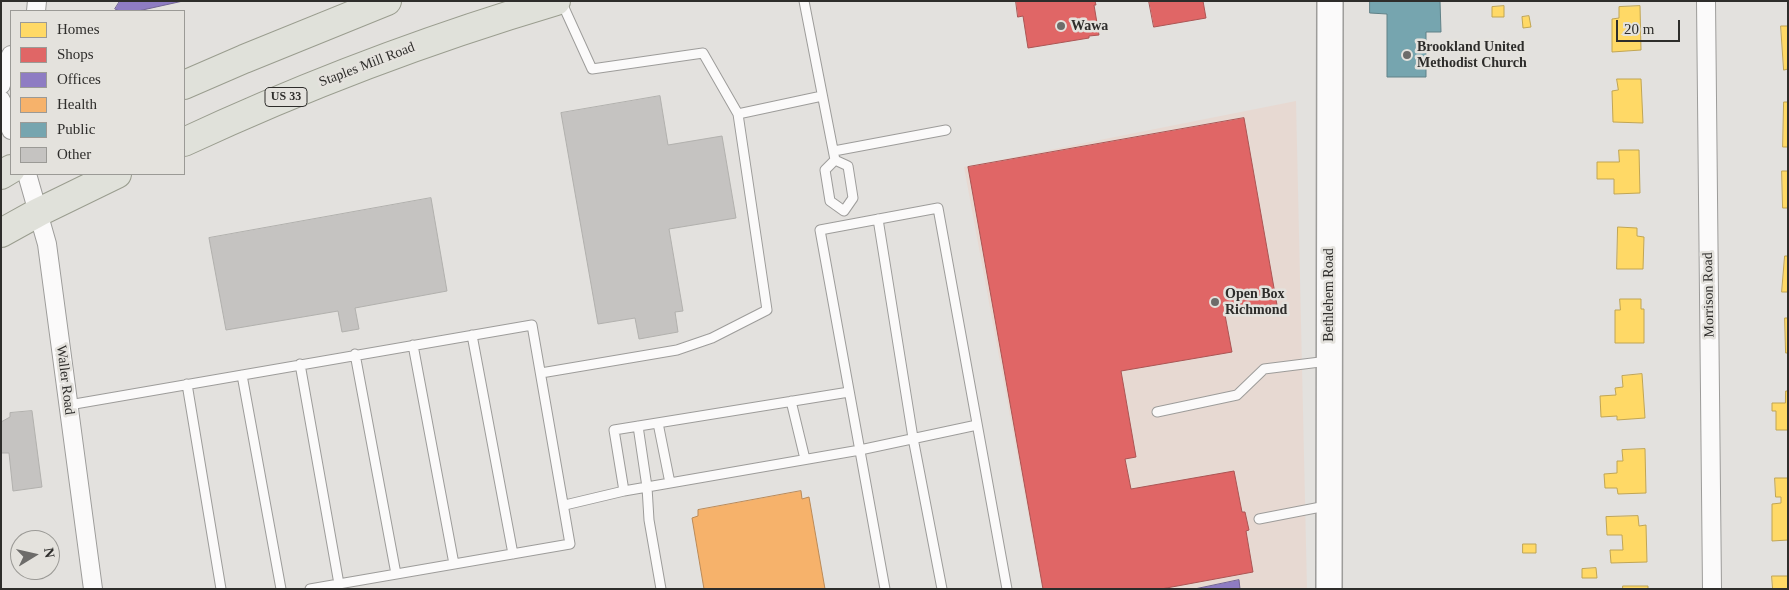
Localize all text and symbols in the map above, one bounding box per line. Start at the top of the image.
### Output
legend [10,10,185,175]
scale bar [1619,10,1683,42]
place label: Wawa [1071,18,1108,34]
marker: Wawa [1055,20,1067,32]
text: Homes [57,21,100,37]
text: 20 m [1624,21,1654,37]
street label: Staples Mill Road [317,39,417,91]
place label: Brookland United Methodist Church [1417,39,1527,72]
text: Shops [57,46,94,62]
marker: Brookland United Methodist Church [1401,49,1413,61]
text: Offices [57,71,101,87]
road number: US 33 [265,88,307,106]
text: Health [57,96,97,112]
text: Public [57,121,95,137]
text: Other [57,146,91,162]
street label: Bethlehem Road [1321,248,1337,342]
street label: Morrison Road [1700,252,1718,338]
place label: Open Box Richmond [1225,286,1287,318]
marker: Open Box Richmond [1209,296,1221,308]
street label: Waller Road [52,344,78,416]
north arrow [10,530,60,580]
text: N [41,547,58,559]

